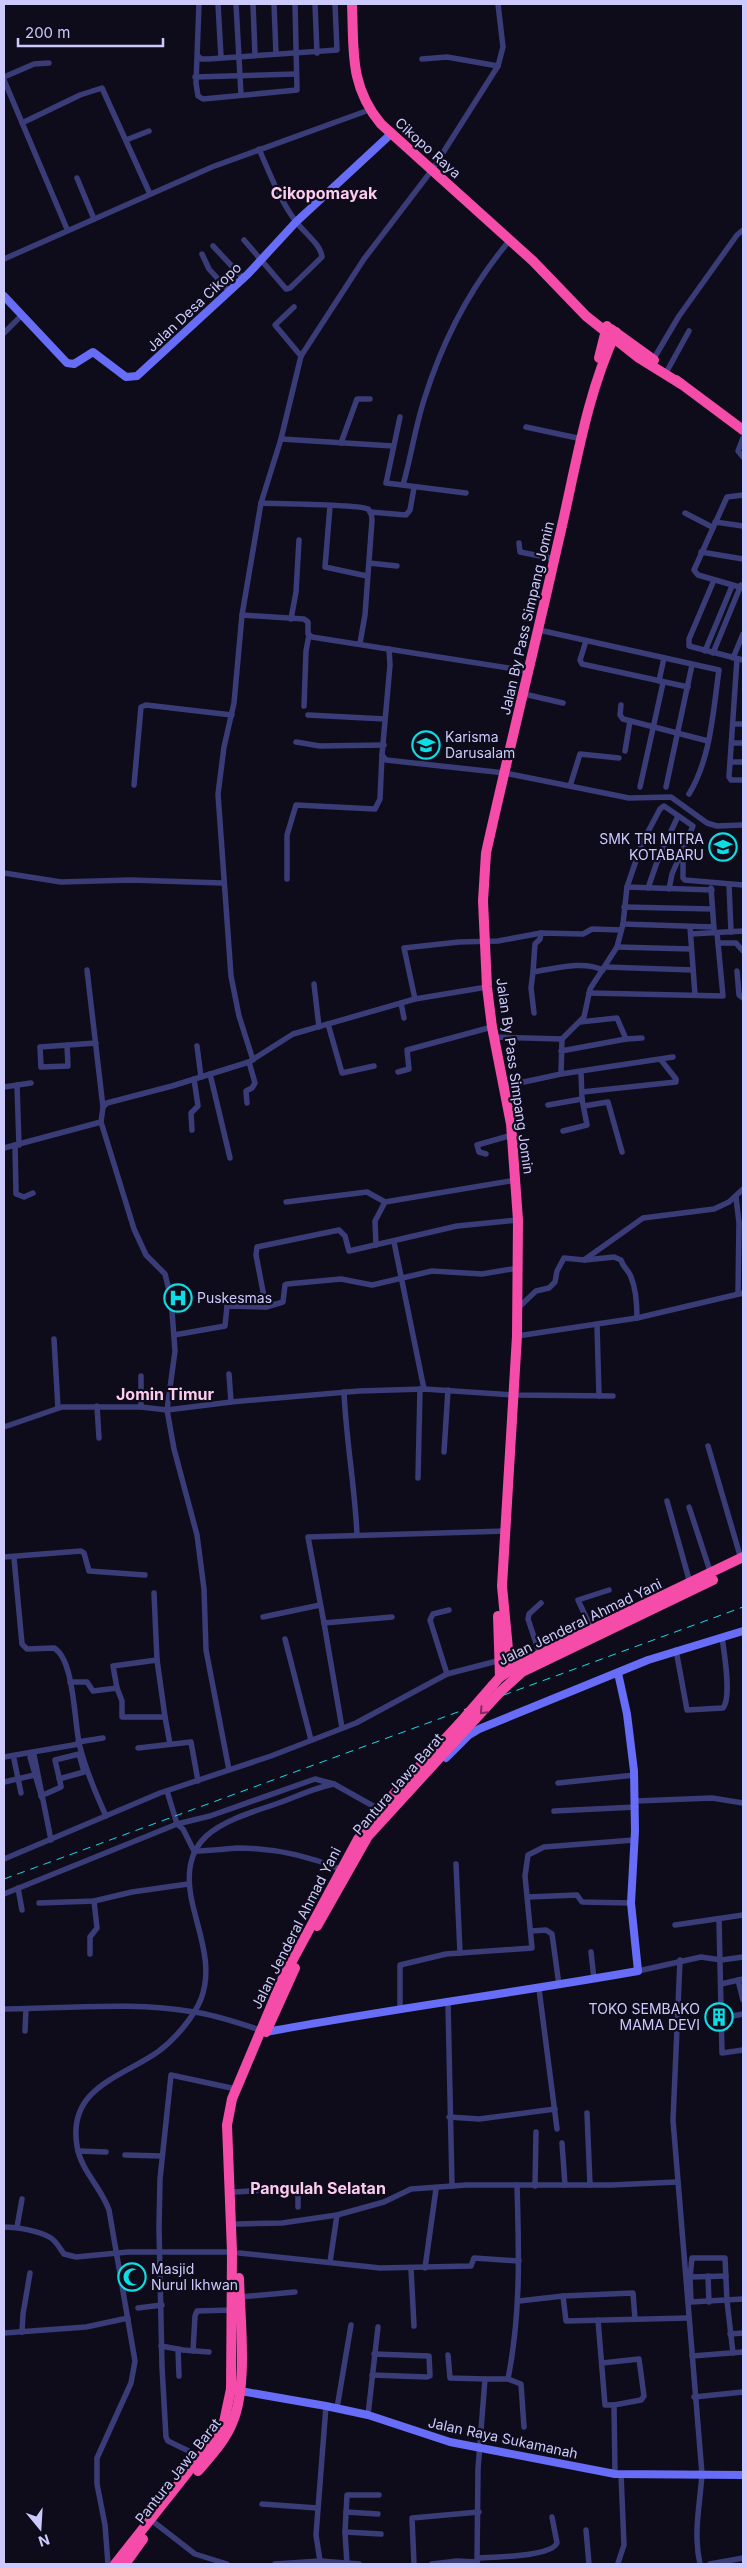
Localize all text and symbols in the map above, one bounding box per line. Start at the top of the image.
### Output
scale bar [18,15,162,47]
text: 200 m [25,23,70,42]
street label: Cikopo Raya [392,114,465,182]
district label: Cikopomayak [271,183,378,203]
street label: Jalan Desa Cikopo [143,258,244,355]
street label: Jalan By Pass Simpang Jomin [496,519,557,716]
place label: Karisma Darusalam [445,728,515,761]
school or university icon: Karisma Darusalam [411,730,441,760]
place label: SMK TRI MITRA KOTABARU [599,830,704,863]
school or university icon: SMK TRI MITRA KOTABARU [708,832,738,862]
street label: Jalan By Pass Simpang Jomin [493,977,538,1175]
hospital icon: Puskesmas [163,1283,193,1313]
place label: Puskesmas [197,1289,272,1306]
district label: Jomin Timur [116,1384,214,1404]
street label: Jalan Jenderal Ahmad Yani [495,1575,664,1669]
one-way arrow [480,1705,489,1714]
street label: Pantura Jawa Barat [349,1729,447,1838]
street label: Jalan Jenderal Ahmad Yani [247,1844,344,2012]
place label: TOKO SEMBAKO MAMA DEVI [589,2000,700,2033]
building icon: TOKO SEMBAKO MAMA DEVI [704,2002,734,2032]
district label: Pangulah Selatan [250,2178,386,2198]
place label: Masjid Nurul Ikhwan [151,2260,238,2293]
mosque icon: Masjid Nurul Ikhwan [117,2262,147,2292]
street label: Jalan Raya Sukamanah [427,2413,580,2462]
street label: Pantura Jawa Barat [131,2414,224,2527]
north arrow [15,2503,65,2553]
text: N [36,2531,52,2551]

